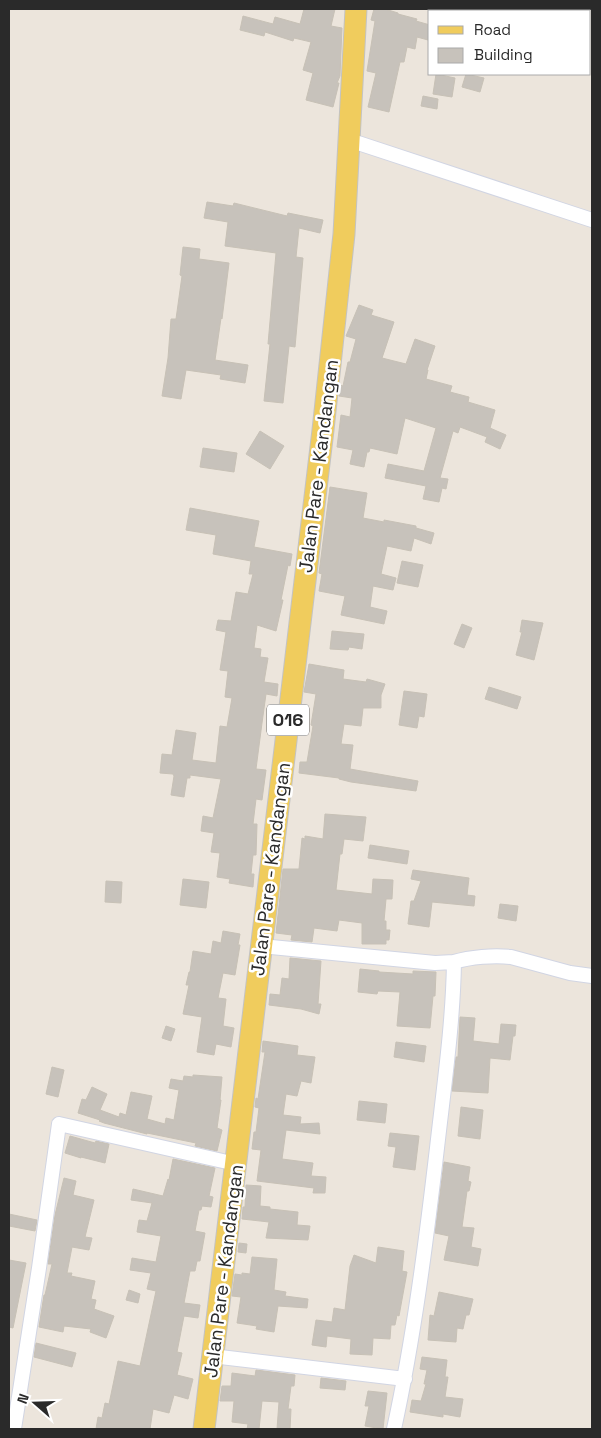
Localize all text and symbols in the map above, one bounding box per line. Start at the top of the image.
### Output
legend [428,10,591,75]
text: Road [474,20,511,39]
text: Building [474,45,533,64]
street label: Jalan Pare - Kandangan [293,358,344,574]
road number: 016 [267,704,309,736]
street label: Jalan Pare - Kandangan [245,761,296,977]
street label: Jalan Pare - Kandangan [198,1163,249,1379]
north arrow [10,1378,60,1428]
text: N [13,1391,33,1406]

